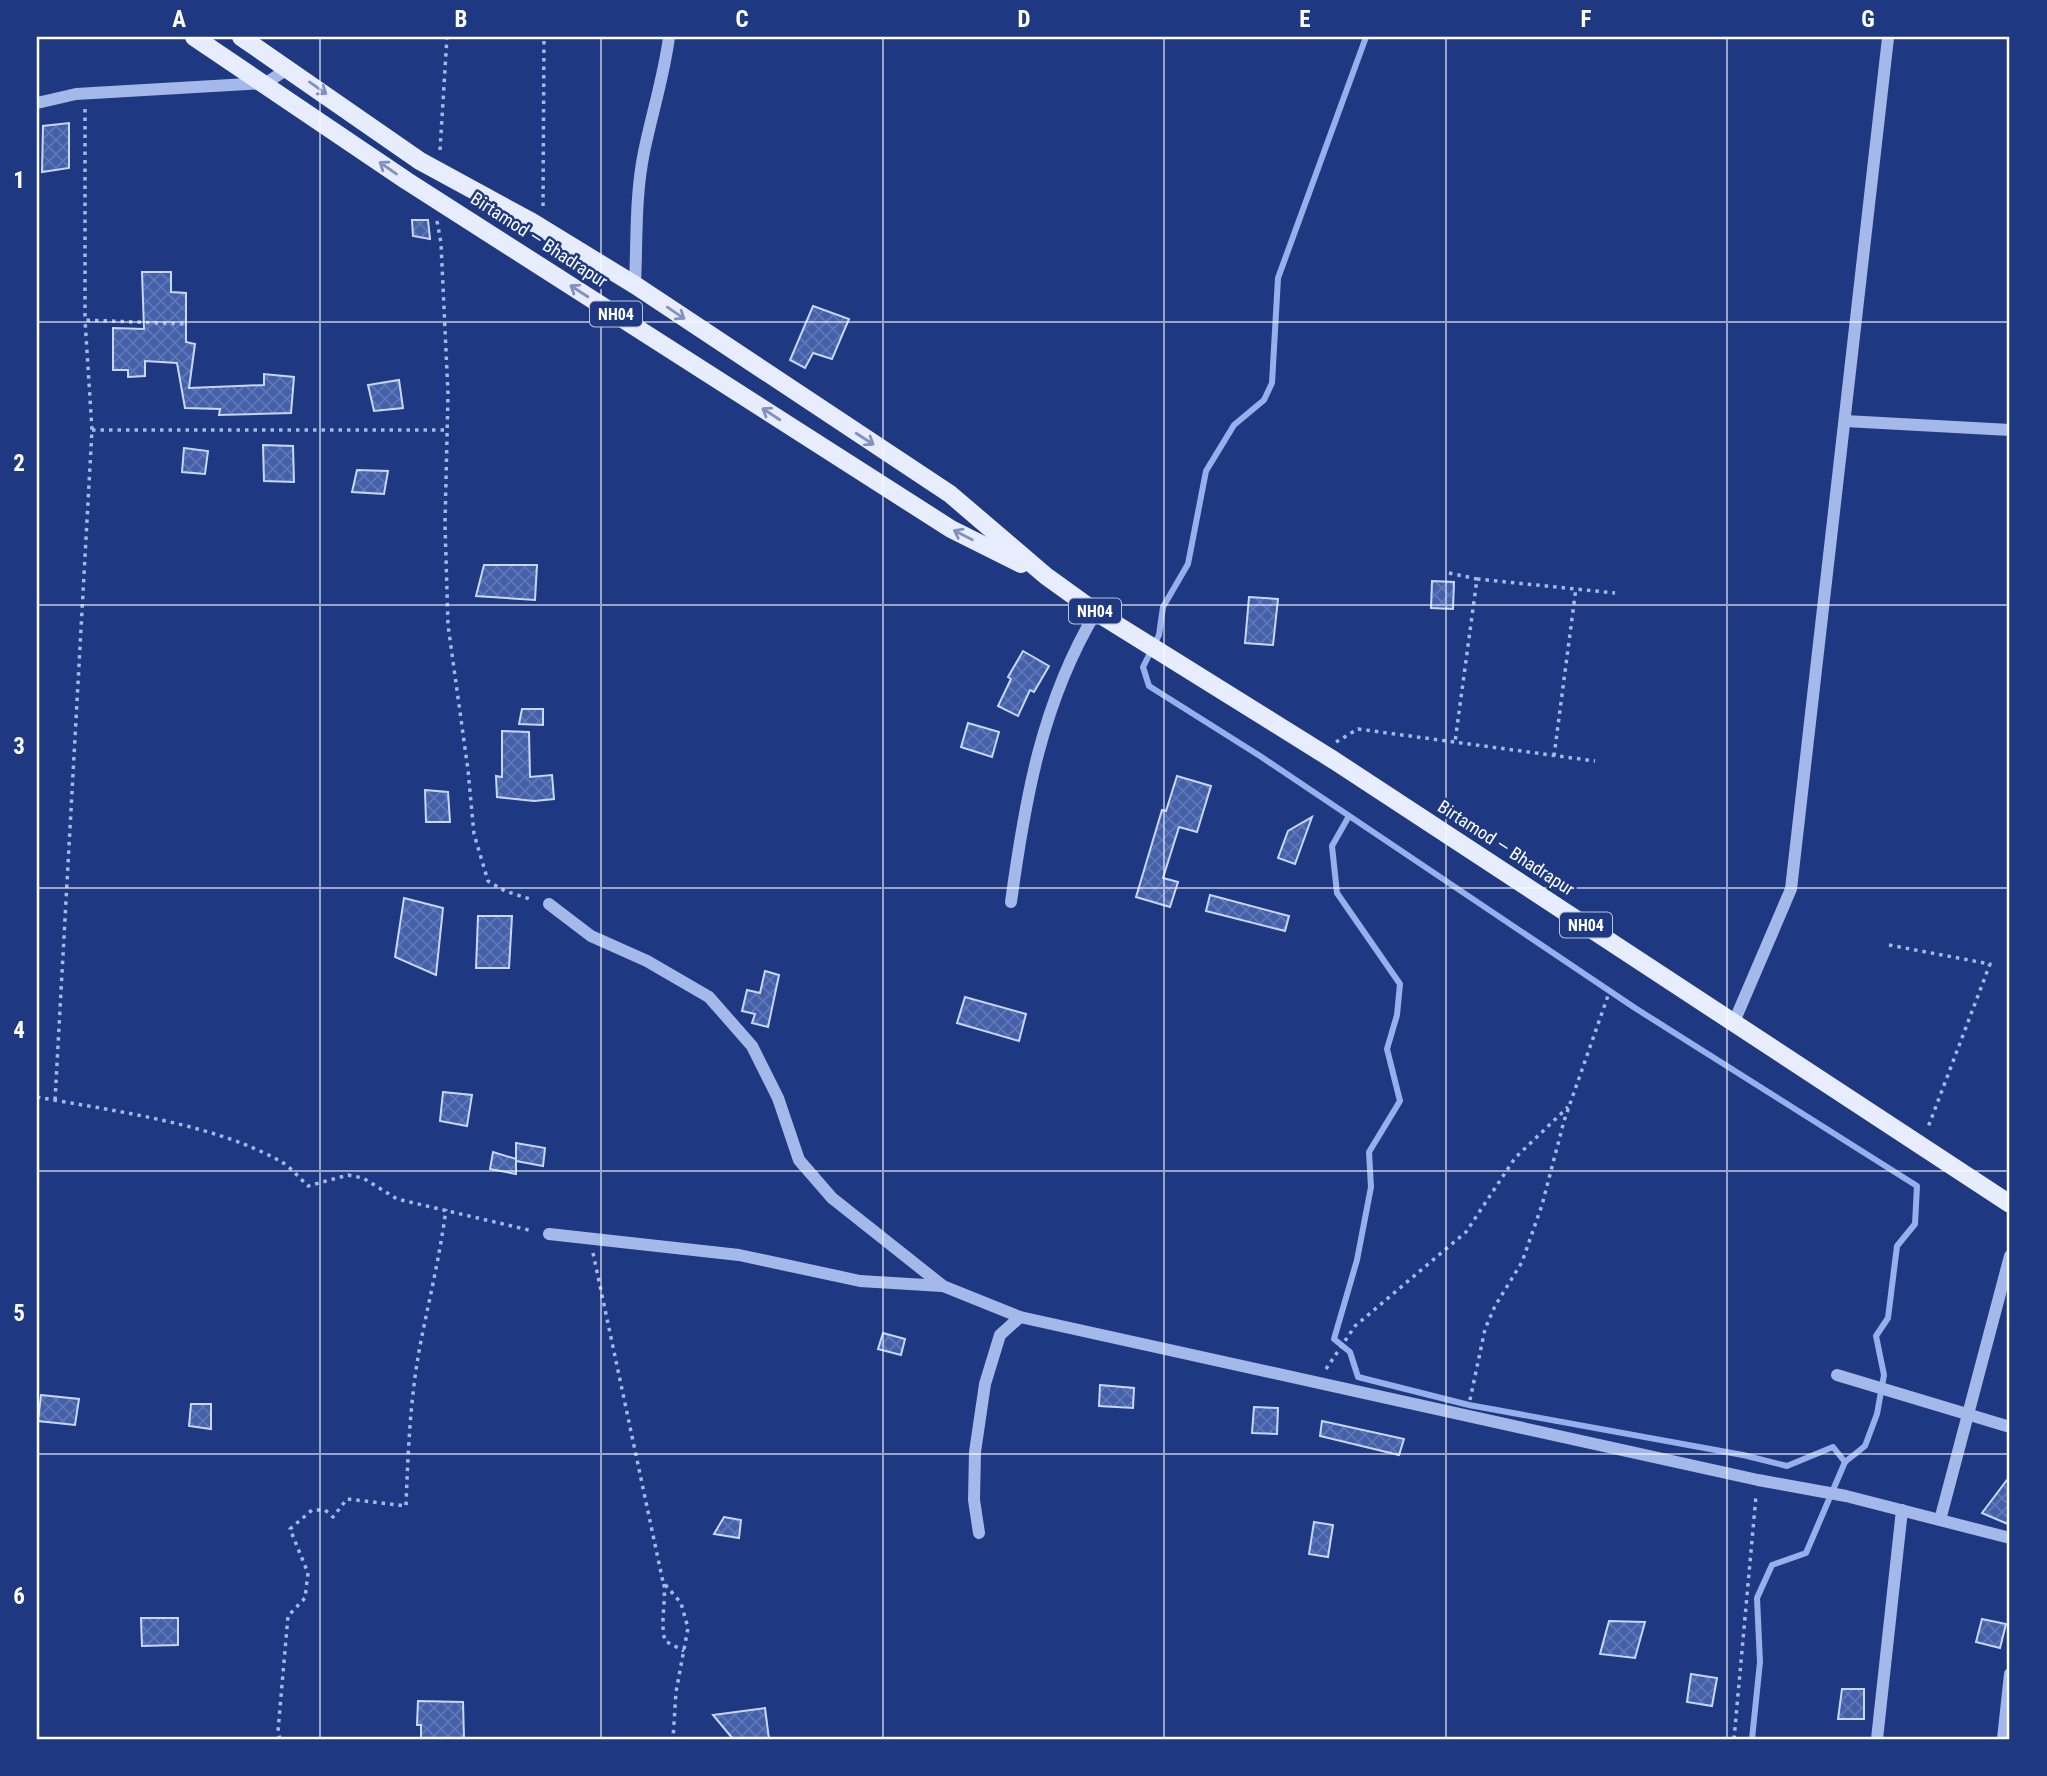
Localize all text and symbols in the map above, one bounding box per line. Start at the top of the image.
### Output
text: A [172,6,186,33]
text: B [455,6,467,33]
text: C [735,6,749,33]
text: D [1018,6,1031,33]
text: E [1299,6,1311,33]
text: F [1581,6,1592,33]
text: G [1861,6,1875,33]
one-way arrow [308,81,327,95]
one-way arrow [379,160,398,175]
text: 1 [13,167,25,194]
street label: Birtamod — Bhadrapur [467,188,612,292]
one-way arrow [570,283,590,297]
road number: NH04 [590,302,642,326]
one-way arrow [666,306,685,320]
one-way arrow [762,406,781,421]
one-way arrow [855,432,875,446]
text: 2 [13,450,25,477]
one-way arrow [953,528,974,542]
road number: NH04 [1069,598,1121,624]
text: 3 [13,733,25,760]
street label: Birtamod — Bhadrapur [1434,796,1579,900]
road number: NH04 [1560,912,1612,937]
text: 4 [13,1017,25,1044]
text: 5 [13,1300,25,1327]
text: 6 [13,1583,25,1610]

